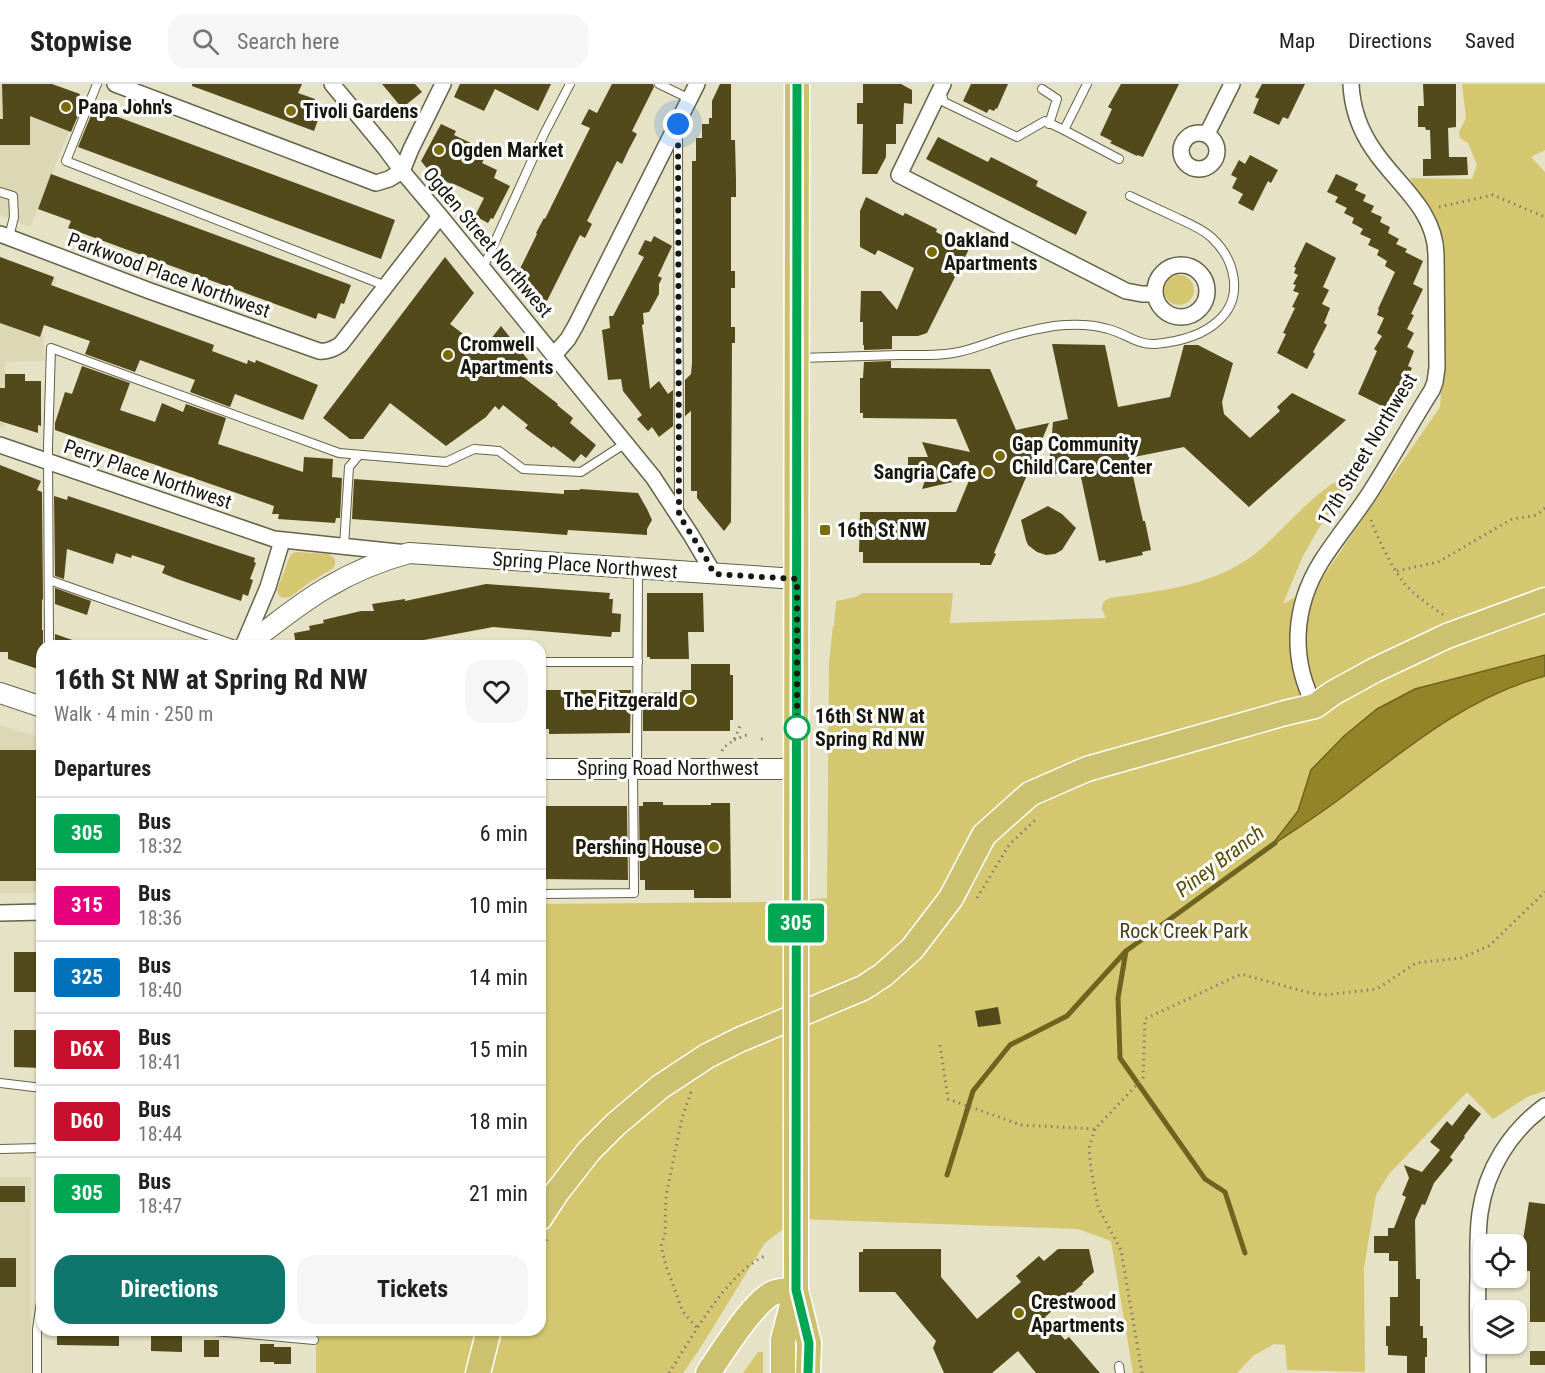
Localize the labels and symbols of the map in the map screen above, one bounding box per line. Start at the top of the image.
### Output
place label: Papa John's [78,95,173,119]
place label: Tivoli Gardens [303,99,418,123]
marker: Papa John's [59,100,73,114]
marker: Tivoli Gardens [284,104,298,118]
your location [663,109,693,139]
place label: Ogden Market [451,138,563,162]
marker: Ogden Market [432,143,446,157]
street label: Ogden Street Northwest [418,162,558,322]
street label: Parkwood Place Northwest [64,227,274,323]
place label: Oakland Apartments [944,228,1038,275]
marker: Oakland Apartments [925,245,939,259]
place label: Cromwell Apartments [460,332,554,379]
marker: Cromwell Apartments [441,348,455,362]
street label: 17th Street Northwest [1312,368,1422,529]
place label: Gap Community Child Care Center [1012,432,1153,479]
street label: Perry Place Northwest [61,434,235,514]
marker: Gap Community Child Care Center [993,449,1007,463]
place label: Sangria Cafe [873,460,976,484]
marker: Sangria Cafe [981,465,995,479]
place label: 16th St NW [837,518,927,542]
marker: 16th St NW [818,523,832,537]
street label: Spring Place Northwest [492,547,678,583]
place label: The Fitzgerald [563,688,678,712]
marker: The Fitzgerald [683,693,697,707]
place label: 16th St NW at Spring Rd NW [815,704,925,751]
marker: 16th St NW at Spring Rd NW [784,715,810,741]
street label: Spring Road Northwest [577,756,759,780]
water label: Piney Branch [1171,820,1269,902]
place label: Pershing House [575,835,702,859]
marker: Pershing House [707,840,721,854]
line badge: 305 [762,904,830,942]
park label: Rock Creek Park [1120,919,1248,943]
place label: Crestwood Apartments [1031,1290,1125,1337]
marker: Crestwood Apartments [1012,1306,1026,1320]

